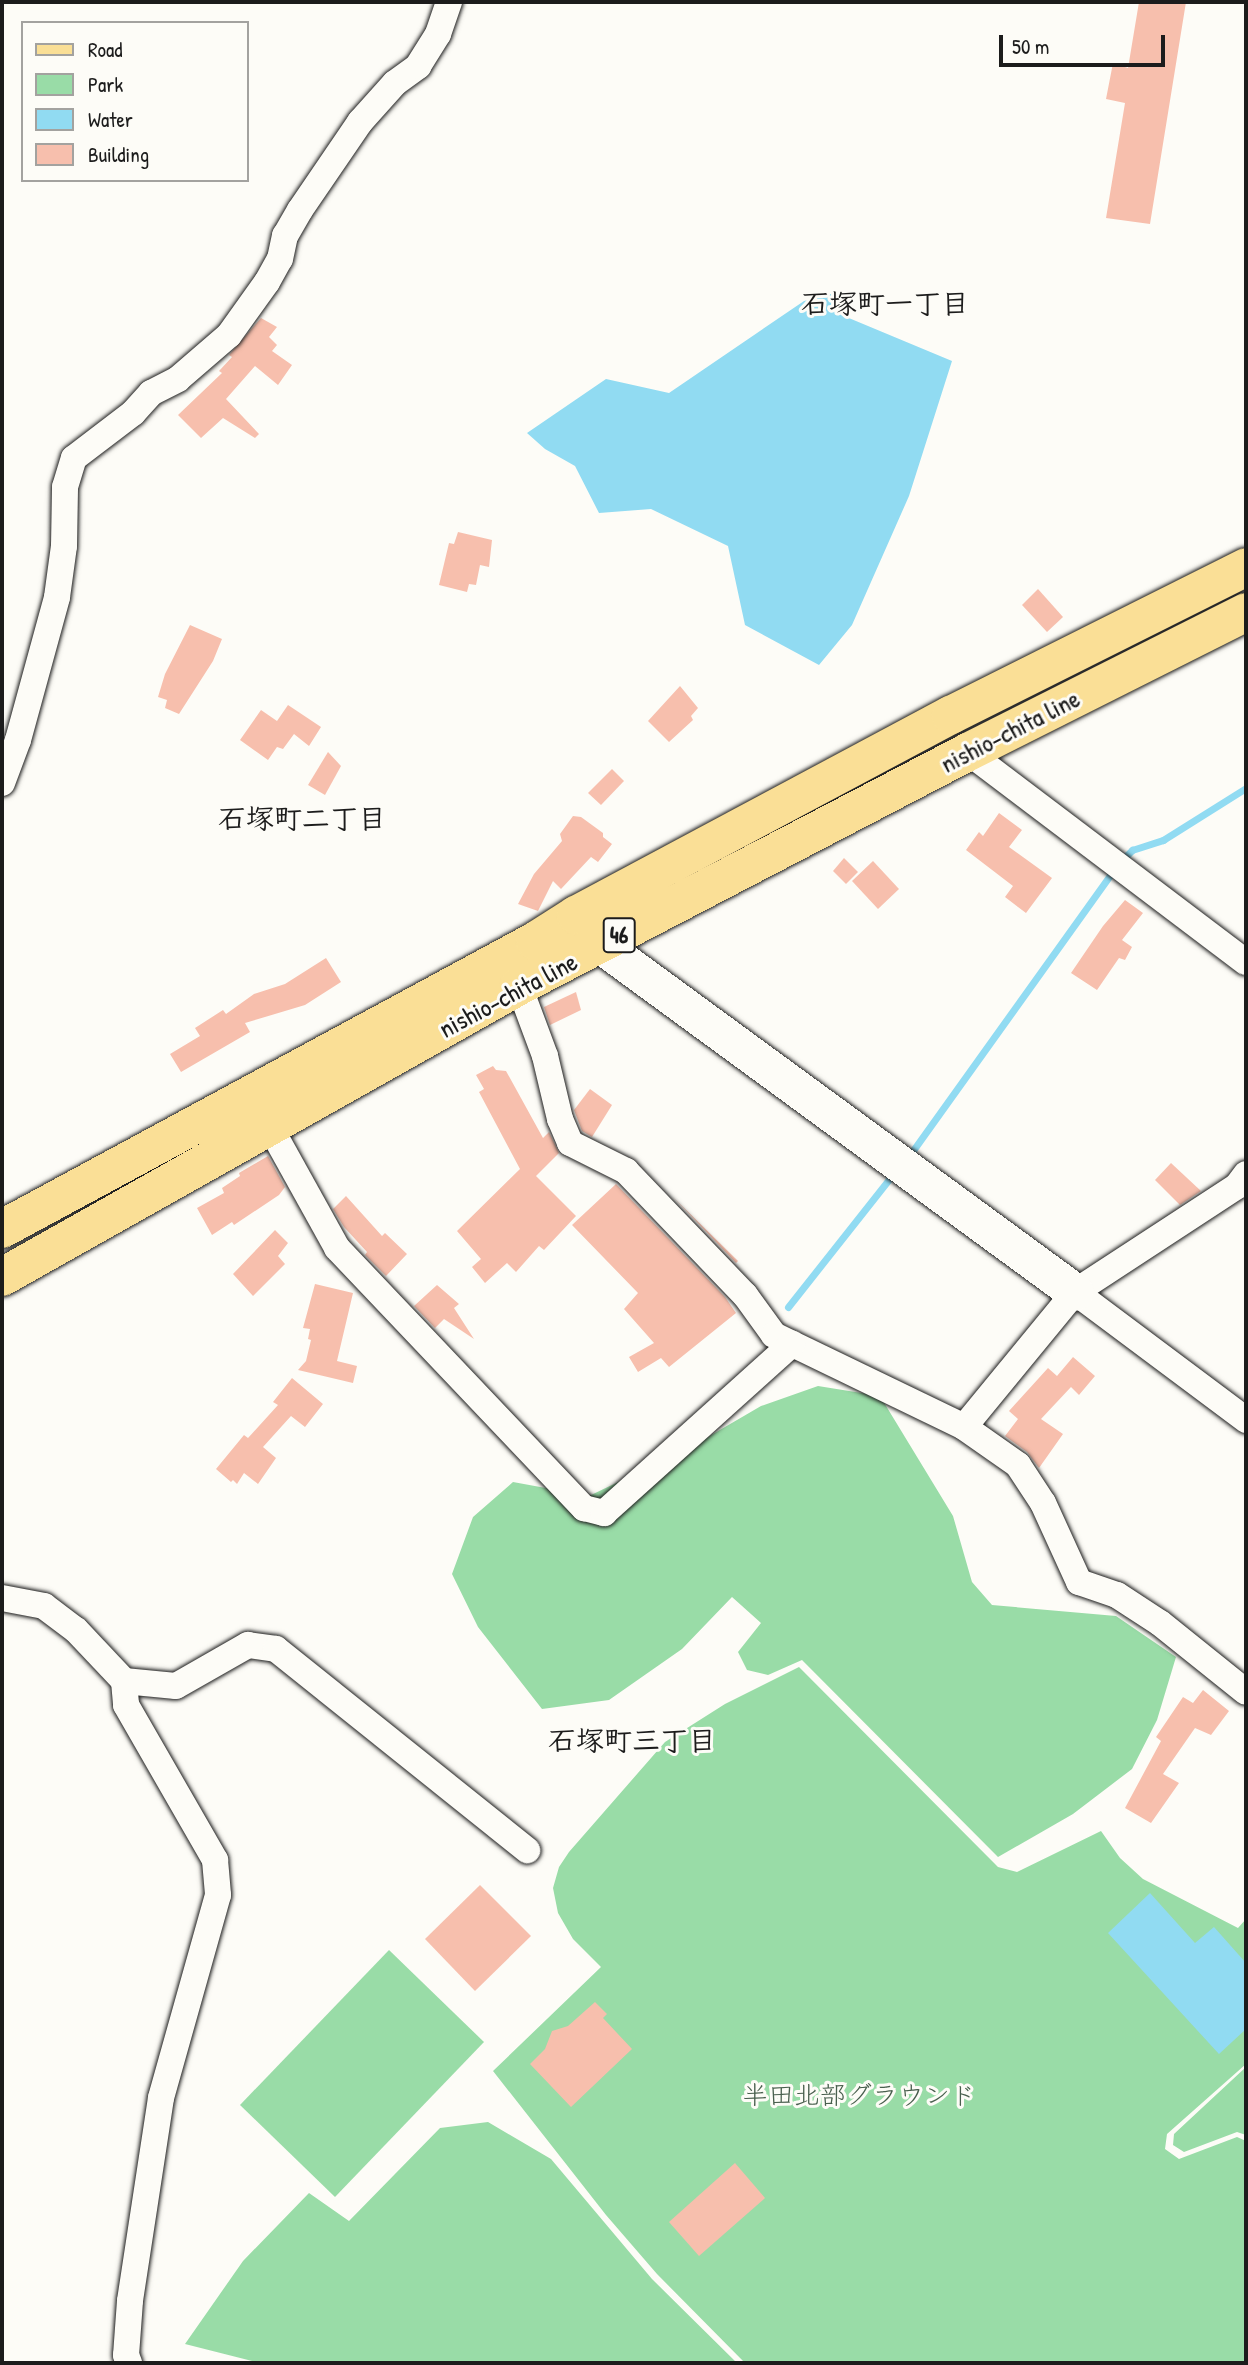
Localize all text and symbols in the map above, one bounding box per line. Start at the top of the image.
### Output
legend [21,21,248,182]
scale bar [1003,21,1169,65]
text: 50 m [1012,32,1049,61]
text: Road [88,35,122,64]
text: Park [88,70,123,99]
text: Water [88,105,133,134]
text: Building [88,140,149,169]
district label: 石塚町一丁目 [801,286,969,320]
street label: nishio-chita line [935,683,1085,779]
district label: 石塚町二丁目 [218,801,386,835]
road number: 46 [602,915,636,956]
street label: nishio-chita line [434,946,582,1044]
district label: 石塚町三丁目 [548,1723,716,1757]
park label: 半田北部グラウンド [742,2079,976,2111]

